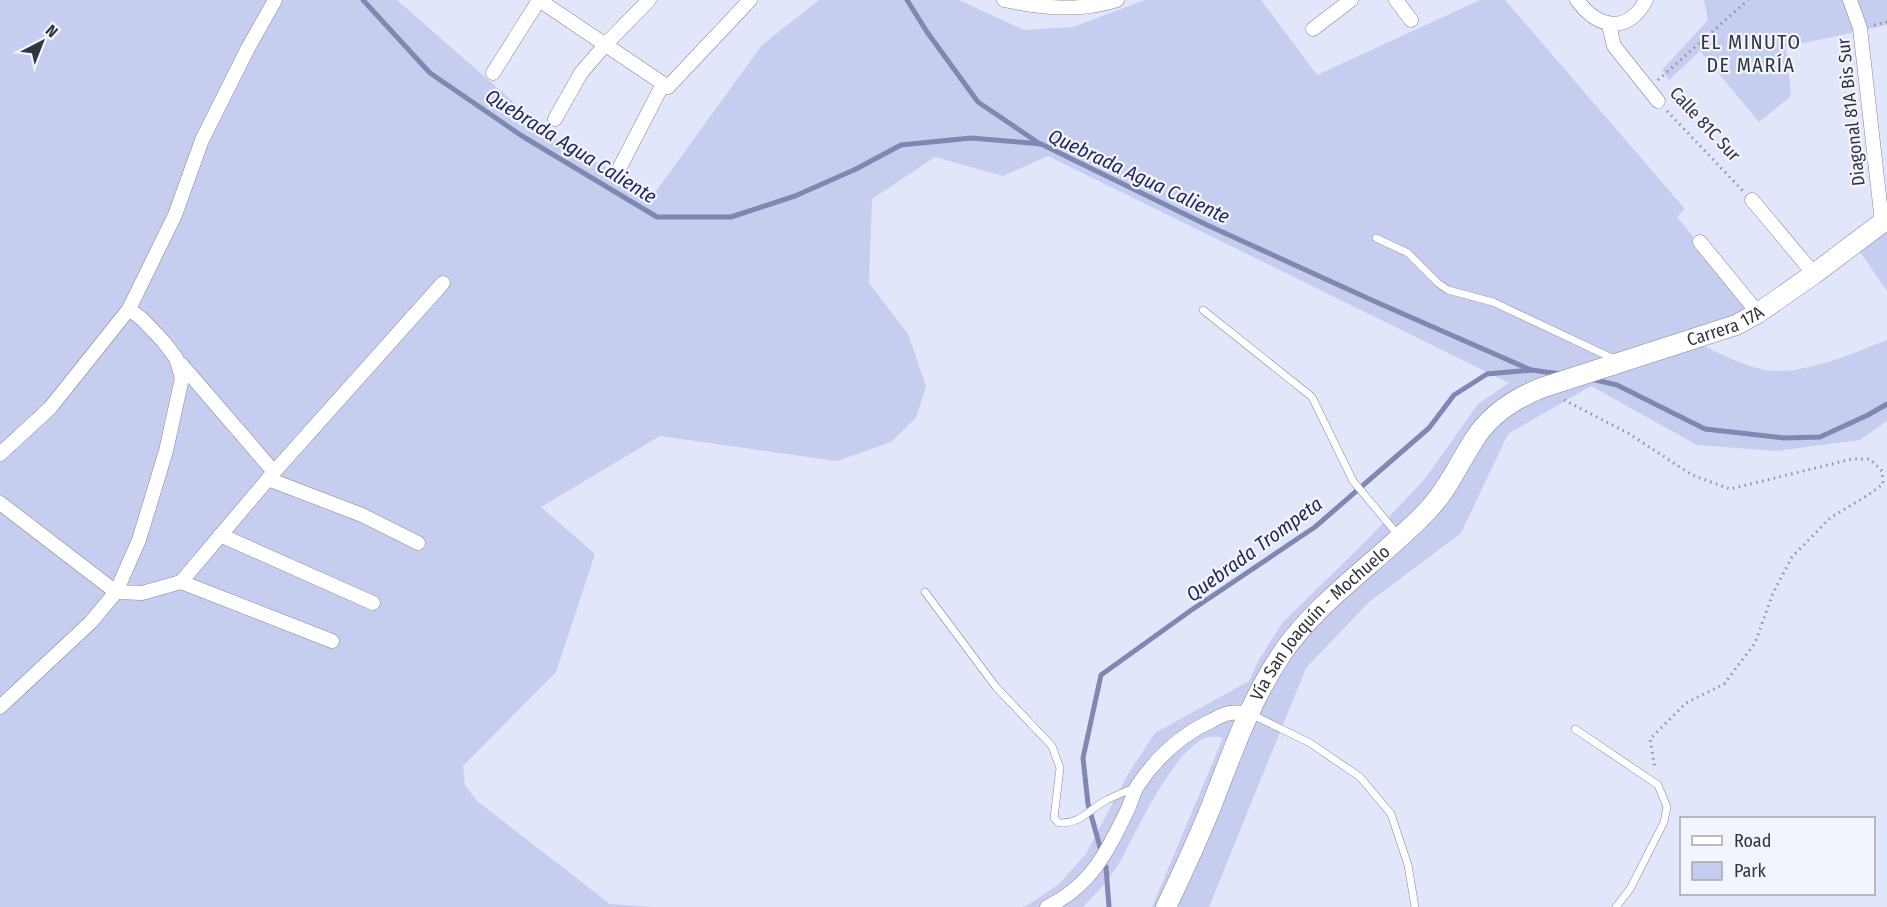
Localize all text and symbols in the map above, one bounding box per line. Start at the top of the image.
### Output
north arrow [12,12,72,72]
text: N [42,21,62,41]
district label: EL MINUTO DE MARÍA [1701,30,1801,77]
street label: Diagonal 81A Bis Sur [1832,36,1870,187]
street label: Calle 81C Sur [1665,82,1745,166]
water label: Quebrada Agua Caliente [481,84,661,209]
water label: Quebrada Agua Caliente [1045,123,1234,229]
street label: Carrera 17A [1684,301,1769,351]
water label: Quebrada Trompeta [1181,492,1327,606]
street label: Vía San Joaquín - Mochuelo [1246,541,1394,704]
legend [1680,817,1875,895]
text: Road [1734,830,1771,852]
text: Park [1734,860,1767,882]

